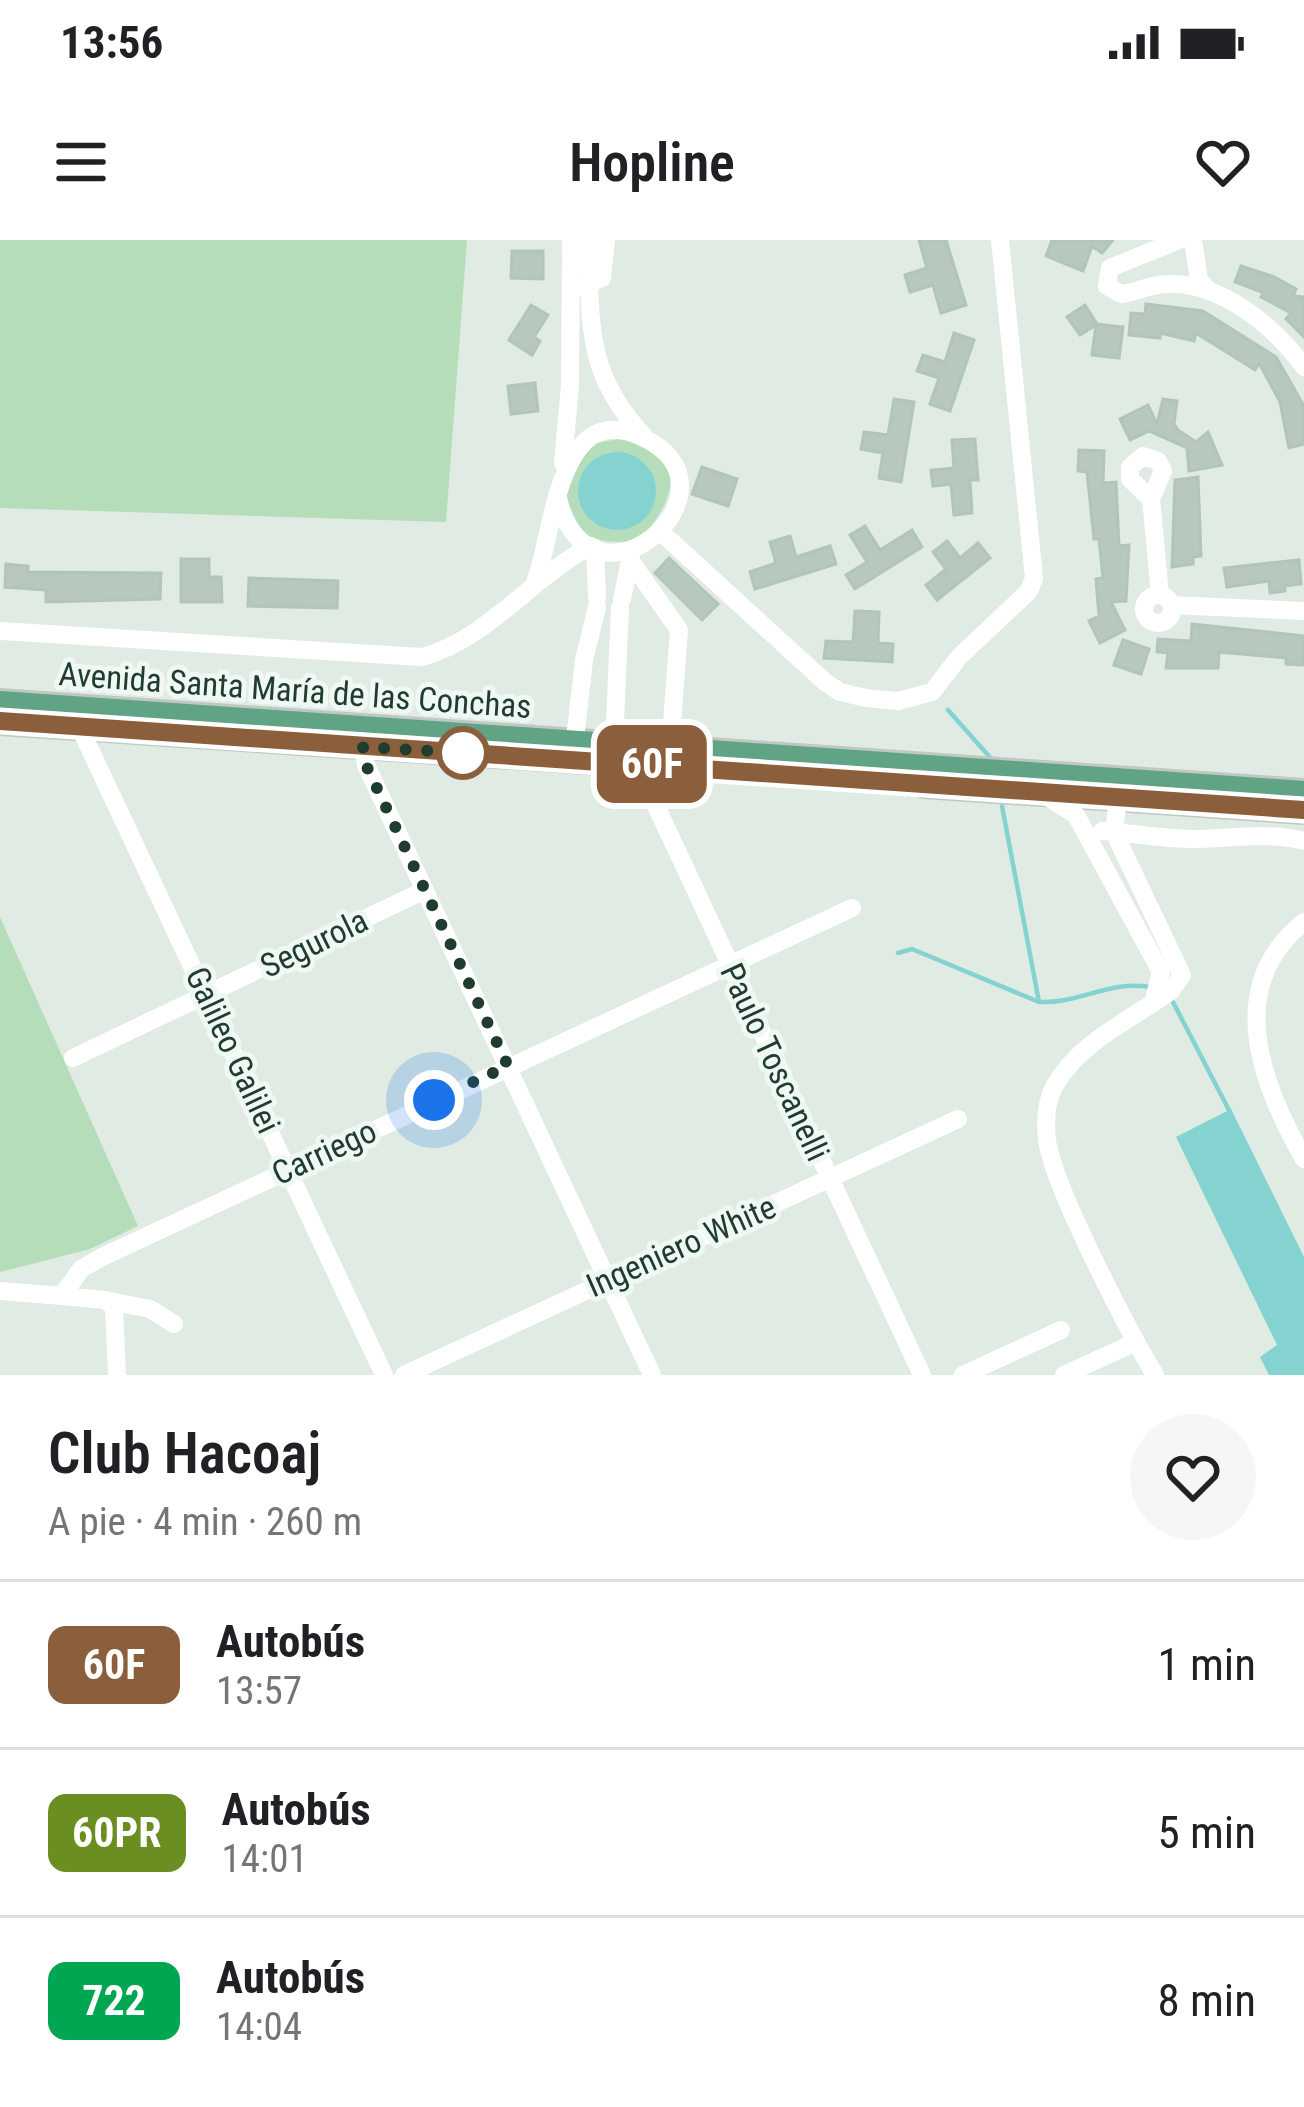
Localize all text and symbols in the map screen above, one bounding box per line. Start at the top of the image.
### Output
text: 13:56 [60,16,163,69]
icon: menu [48,129,114,195]
icon: heart [1190,129,1256,195]
text: Hopline [569,131,735,194]
street label: Avenida Santa María de las Conchas [57,654,533,726]
line badge: 60F [583,725,721,803]
unlabelled marker [438,728,488,778]
text: 60F [621,739,683,788]
street label: Segurola [254,900,374,986]
street label: Paulo Toscanelli [712,957,838,1167]
street label: Galileo Galilei [178,961,288,1139]
your location [404,1070,464,1130]
street label: Carriego [266,1111,382,1193]
street label: Ingeniero White [580,1187,782,1305]
button: heart [1130,1414,1256,1540]
text: Club Hacoaj [48,1420,321,1487]
text: A pie · 4 min · 260 m [48,1499,362,1545]
text: Autobús [216,1615,365,1668]
text: 1 min [1157,1638,1256,1691]
text: 60F [83,1640,145,1689]
text: 13:57 [216,1668,302,1714]
text: Autobús [222,1783,371,1836]
text: 5 min [1157,1806,1256,1859]
text: 60PR [72,1808,162,1857]
text: 14:01 [222,1836,308,1882]
text: Autobús [216,1951,365,2004]
text: 8 min [1157,1974,1256,2027]
text: 722 [82,1976,146,2025]
text: 14:04 [216,2004,302,2050]

